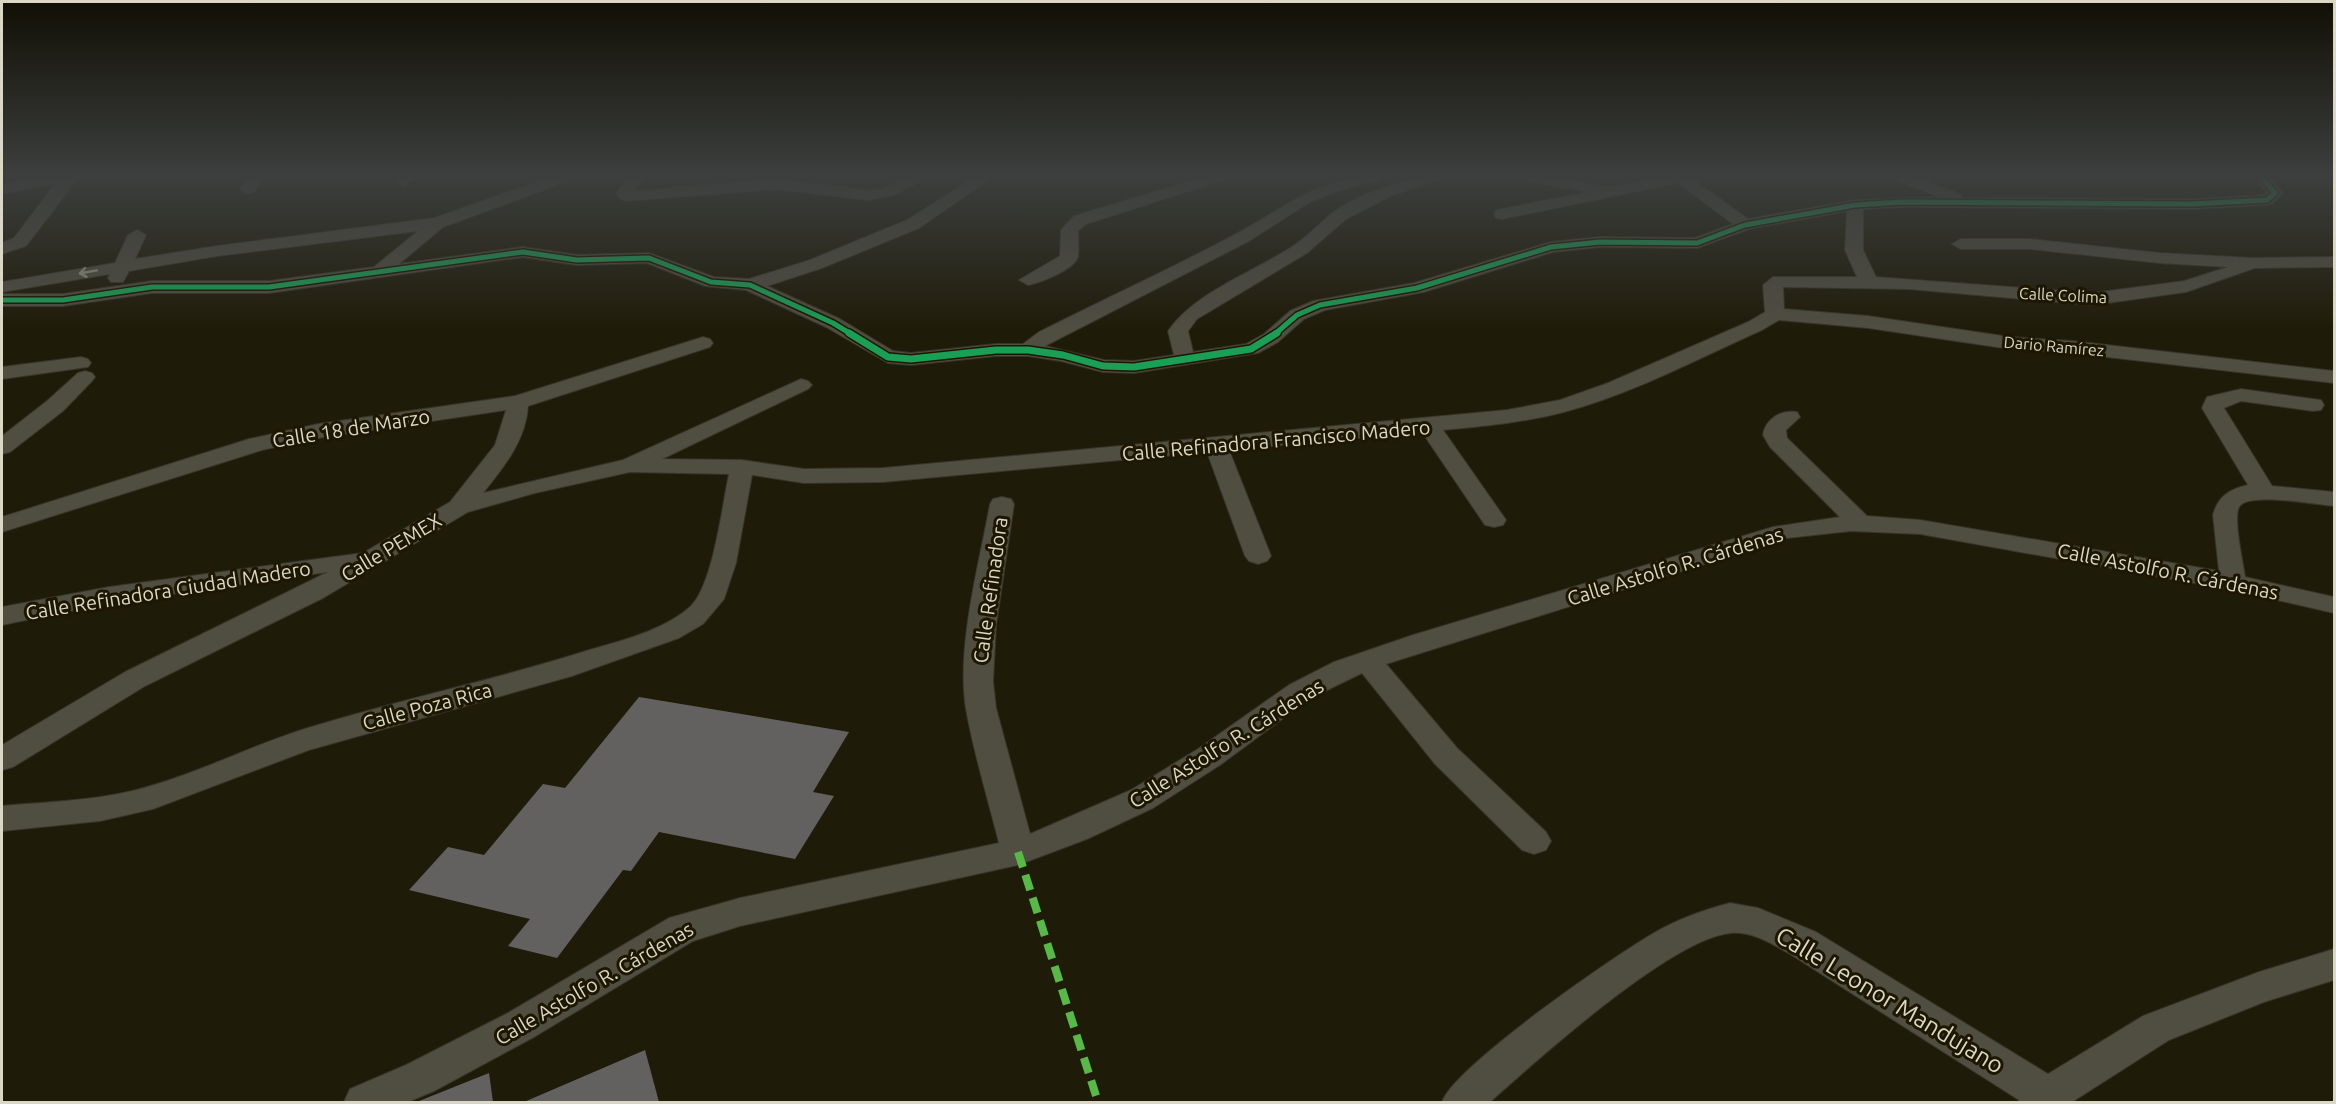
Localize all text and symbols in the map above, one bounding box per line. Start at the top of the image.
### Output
one-way arrow [78,267,98,278]
street label: Calle Colima [2018,284,2108,306]
street label: Dario Ramírez [2003,333,2105,359]
street label: Calle 18 de Marzo [271,404,431,452]
street label: Calle Refinadora Francisco Madero [1121,415,1431,465]
street label: Calle PEMEX [337,508,445,586]
street label: Calle Refinadora [968,515,1012,665]
street label: Calle Astolfo R. Cárdenas [1564,522,1786,610]
street label: Calle Astolfo R. Cárdenas [2055,538,2281,604]
street label: Calle Refinadora Ciudad Madero [24,556,312,624]
street label: Calle Astolfo R. Cárdenas [1125,674,1327,812]
street label: Calle Poza Rica [360,678,494,734]
street label: Calle Astolfo R. Cárdenas [491,917,697,1049]
street label: Calle Leonor Mandujano [1771,921,2009,1079]

